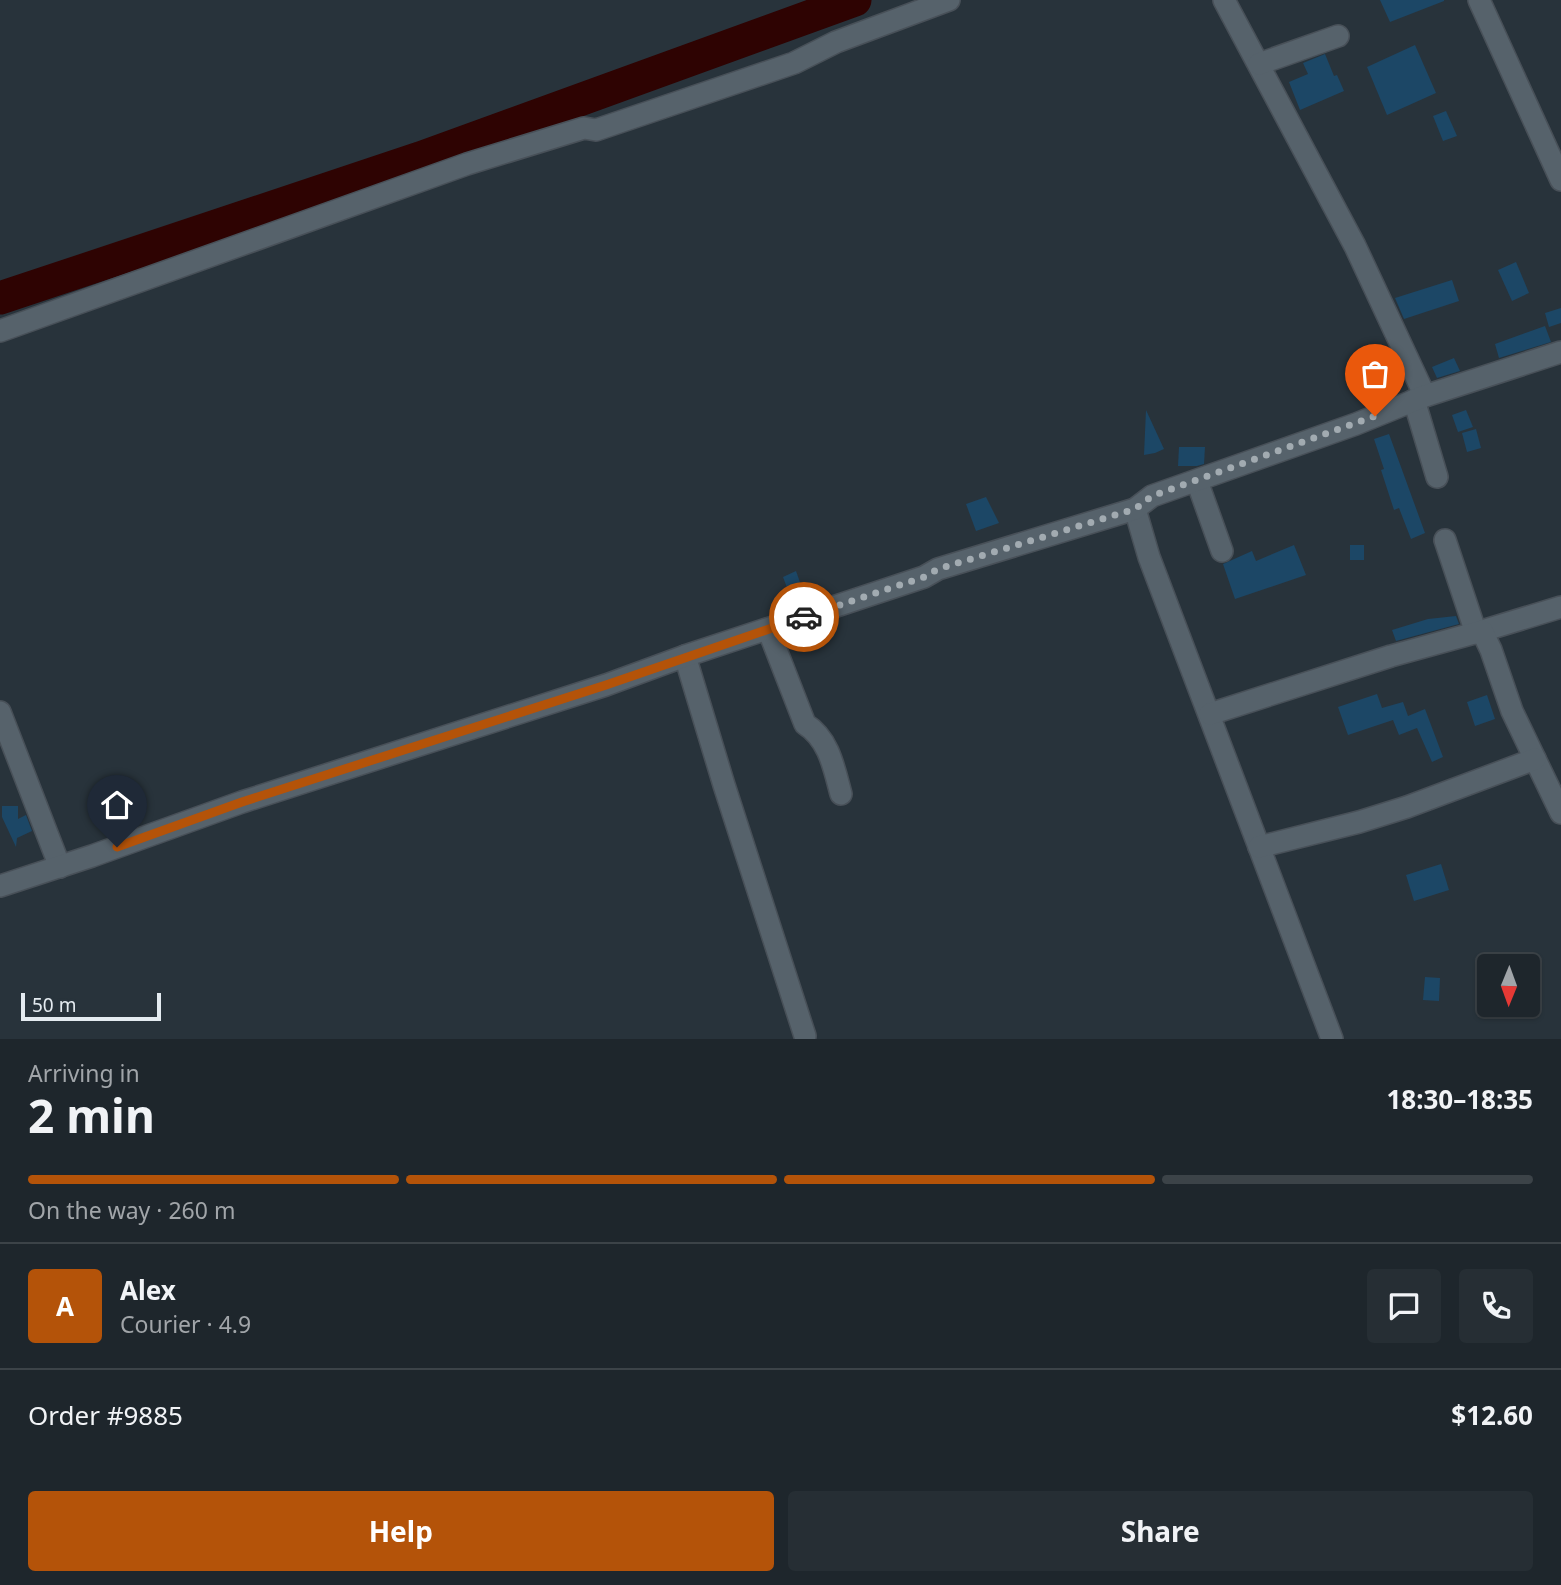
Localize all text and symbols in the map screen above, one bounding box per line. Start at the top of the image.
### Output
pin [1345,344,1405,416]
icon: bag [1356,355,1394,393]
courier [769,582,839,652]
icon: car [785,598,823,636]
pin [87,775,147,847]
icon: home [98,786,136,824]
north arrow [1477,954,1540,1017]
map controls [1477,954,1540,1017]
scale bar [21,990,161,1022]
text: 50 m [32,992,76,1018]
text: Arriving in [28,1057,140,1089]
text: 18:30–18:35 [1386,1081,1533,1117]
text: 2 min [28,1084,155,1146]
text: On the way · 260 m [28,1194,235,1226]
button: chat [1367,1269,1441,1343]
button: phone [1459,1269,1533,1343]
text: Alex [120,1272,176,1308]
text: A [56,1288,74,1324]
text: Courier · 4.9 [120,1308,251,1340]
text: Order #9885 [28,1397,183,1433]
text: $12.60 [1451,1397,1533,1433]
button: Help [28,1491,774,1571]
button: Share [788,1491,1533,1571]

